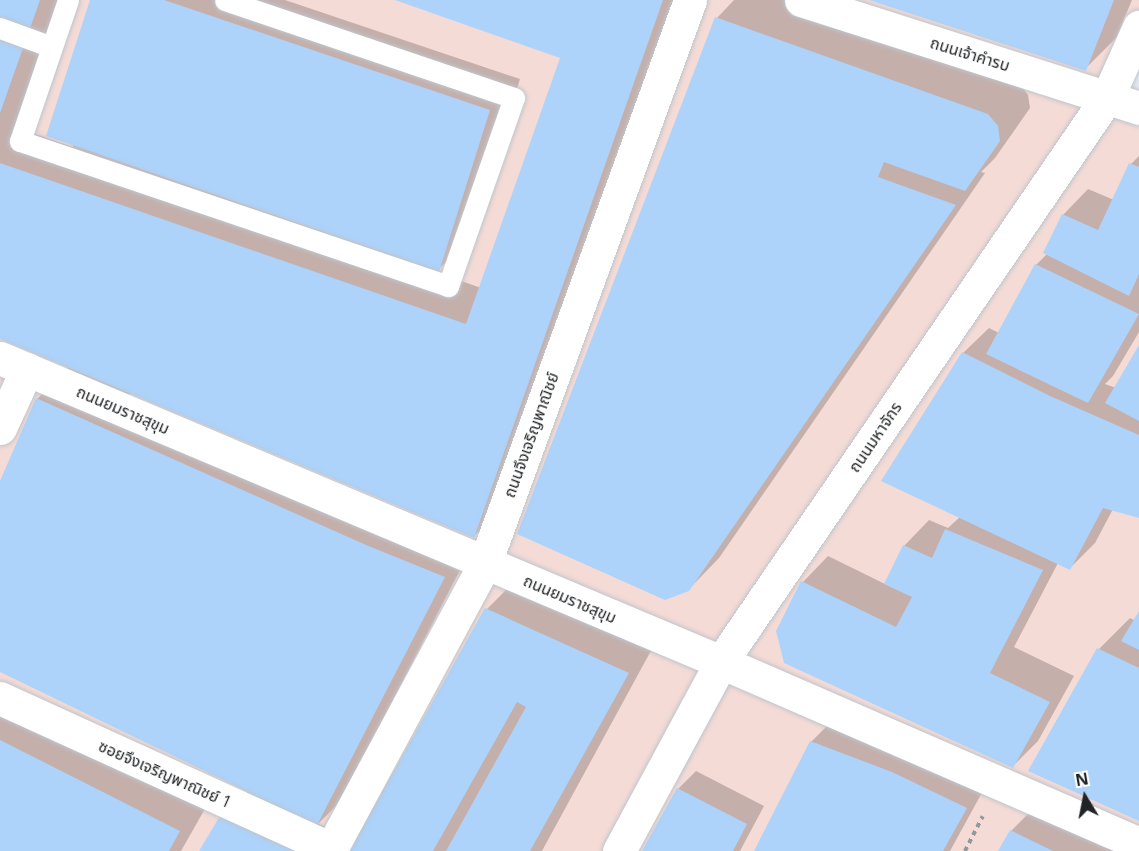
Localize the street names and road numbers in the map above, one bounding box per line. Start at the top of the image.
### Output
street label: ถนนเจ้าคำรบ [928,33,1012,75]
street label: ถนนจึงเจริญพาณิชย์ [499,370,563,500]
street label: ถนนยมราชสุขุม [73,382,173,438]
street label: ถนนมหาจักร [844,398,906,476]
street label: ถนนยมราชสุขุม [520,571,620,627]
street label: ซอยจึงเจริญพาณิชย์ 1 [96,736,234,812]

